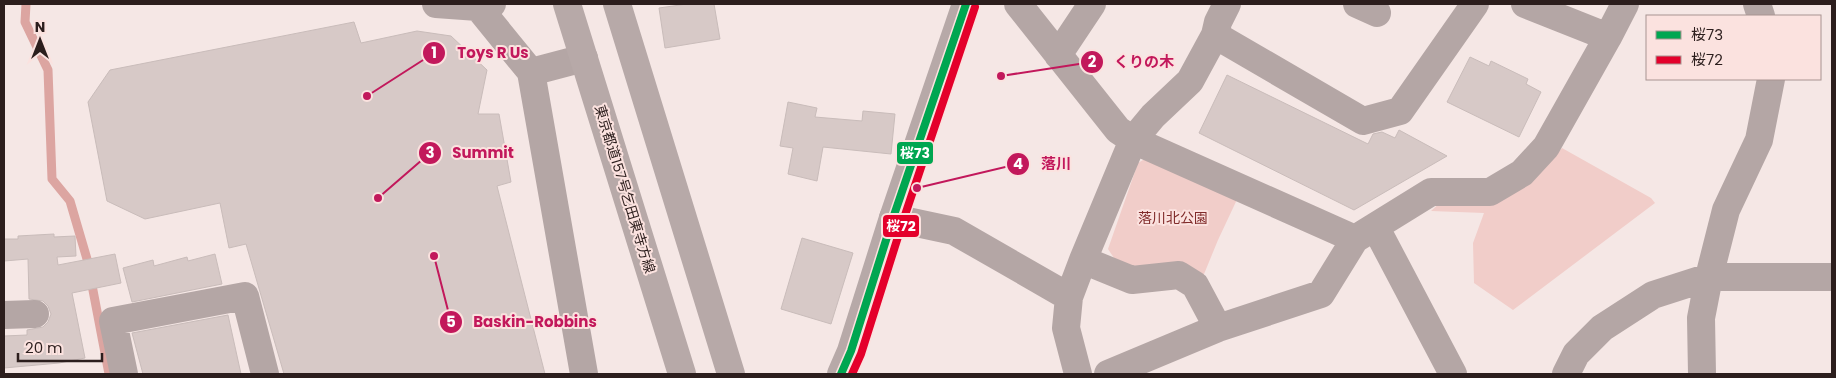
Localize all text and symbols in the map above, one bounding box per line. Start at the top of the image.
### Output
north arrow [15,15,65,65]
legend [1646,15,1821,80]
text: N [35,17,45,37]
text: 桜73 [1691,24,1723,45]
callout: Toys R Us [422,38,538,68]
text: 1 [431,42,437,63]
text: Toys R Us [457,42,529,63]
callout: くりの木 [1079,47,1184,77]
text: 桜72 [1691,49,1723,70]
text: 2 [1088,51,1097,72]
text: くりの木 [1114,51,1174,72]
street label: 東京都道157号乞田東寺方線 [590,102,660,276]
callout: Summit [417,138,524,168]
line badge: 桜73 [896,141,934,165]
text: 3 [425,142,435,163]
text: Summit [452,142,514,163]
text: 桜73 [900,143,930,163]
callout: 落川 [1006,149,1081,179]
text: 4 [1013,153,1023,174]
text: 落川 [1041,153,1071,174]
park label: 落川北公園 [1138,208,1208,228]
line badge: 桜72 [882,214,920,238]
text: 桜72 [886,216,916,236]
callout: Baskin-Robbins [438,307,607,337]
text: 5 [446,311,456,332]
text: Baskin-Robbins [473,311,597,332]
scale bar [18,330,101,362]
text: 20 m [25,337,63,358]

